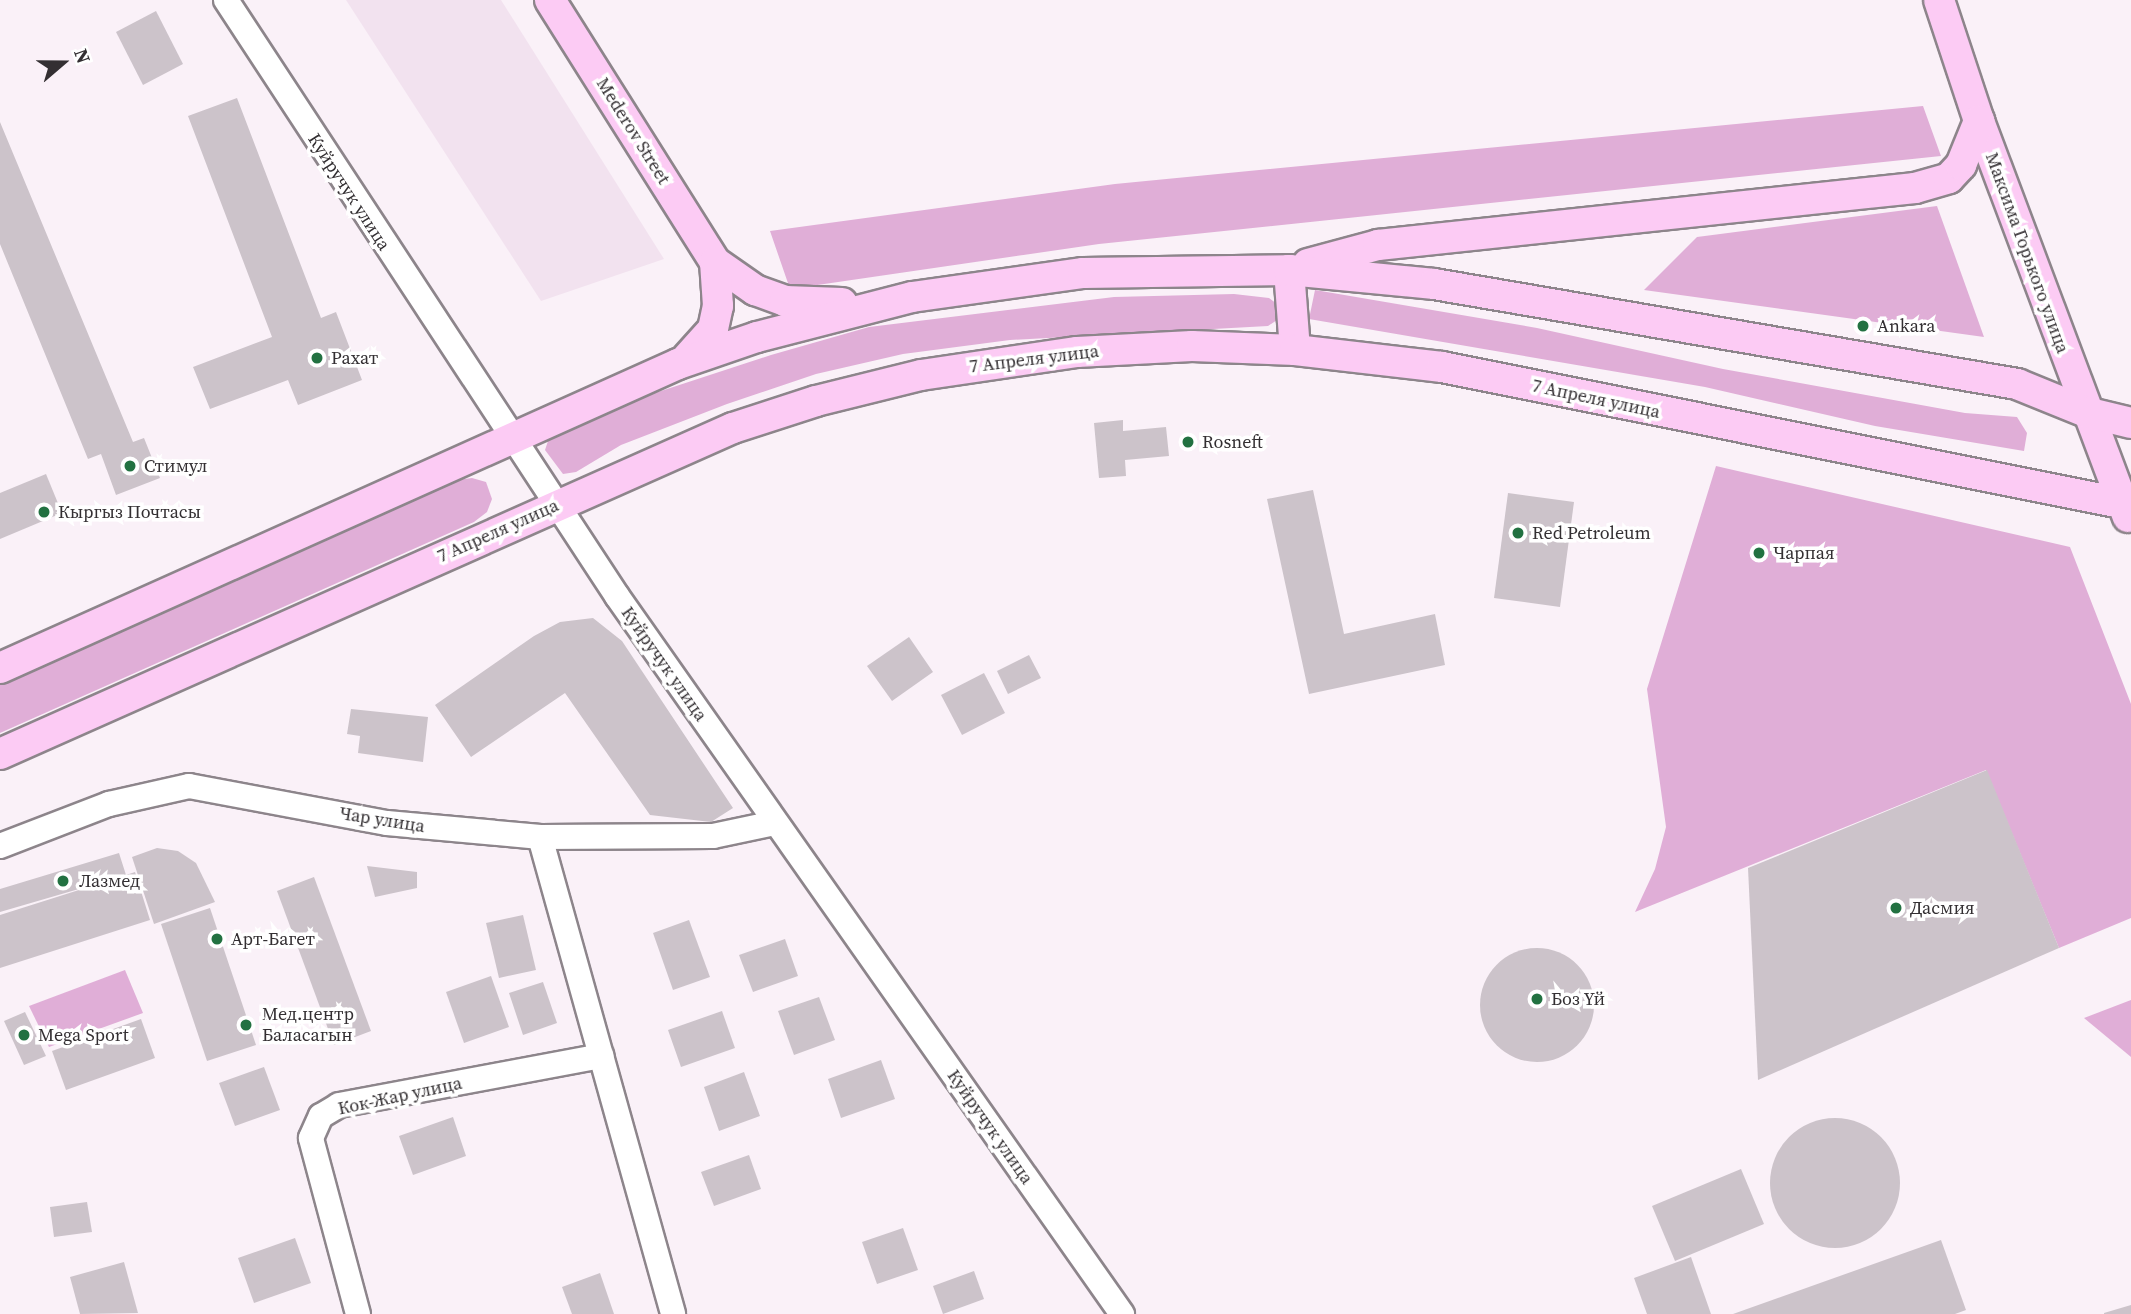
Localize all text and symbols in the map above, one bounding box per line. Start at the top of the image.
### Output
north arrow [28,28,98,98]
text: N [68,45,97,67]
street label: Mederov Street [592,74,674,188]
street label: Куйручук улица [303,130,395,254]
street label: Максима Горького улица [1981,150,2073,356]
place label: Ankara [1877,315,1935,337]
marker: Ankara [1855,318,1871,334]
street label: 7 Апреля улица [968,340,1100,378]
place label: Рахат [331,347,378,369]
marker: Рахат [309,350,325,366]
street label: 7 Апреля улица [1530,375,1662,423]
place label: Rosneft [1202,431,1263,453]
marker: Rosneft [1180,434,1196,450]
place label: Стимул [144,455,207,477]
marker: Стимул [122,458,138,474]
street label: 7 Апреля улица [434,495,562,567]
place label: Кыргыз Почтасы [58,501,201,523]
marker: Кыргыз Почтасы [36,504,52,520]
place label: Red Petroleum [1532,522,1651,544]
marker: Red Petroleum [1510,525,1526,541]
place label: Чарпая [1773,542,1835,564]
marker: Чарпая [1751,545,1767,561]
street label: Куйручук улица [616,603,712,725]
street label: Чар улица [338,803,426,837]
place label: Лазмед [79,870,140,892]
marker: Лазмед [53,871,73,891]
place label: Дасмия [1910,897,1975,919]
marker: Дасмия [1888,900,1904,916]
place label: Арт-Багет [231,928,315,950]
marker: Арт-Багет [209,931,225,947]
place label: Боз Үй [1551,988,1606,1010]
marker: Боз Үй [1529,991,1545,1007]
place label: Мед.центр Баласагын [262,1004,354,1046]
marker: Мед.центр Баласагын [236,1015,256,1035]
place label: Mega Sport [38,1024,129,1046]
marker: Mega Sport [16,1027,32,1043]
street label: Куйручук улица [942,1066,1038,1188]
street label: Кок-Жар улица [336,1072,464,1120]

